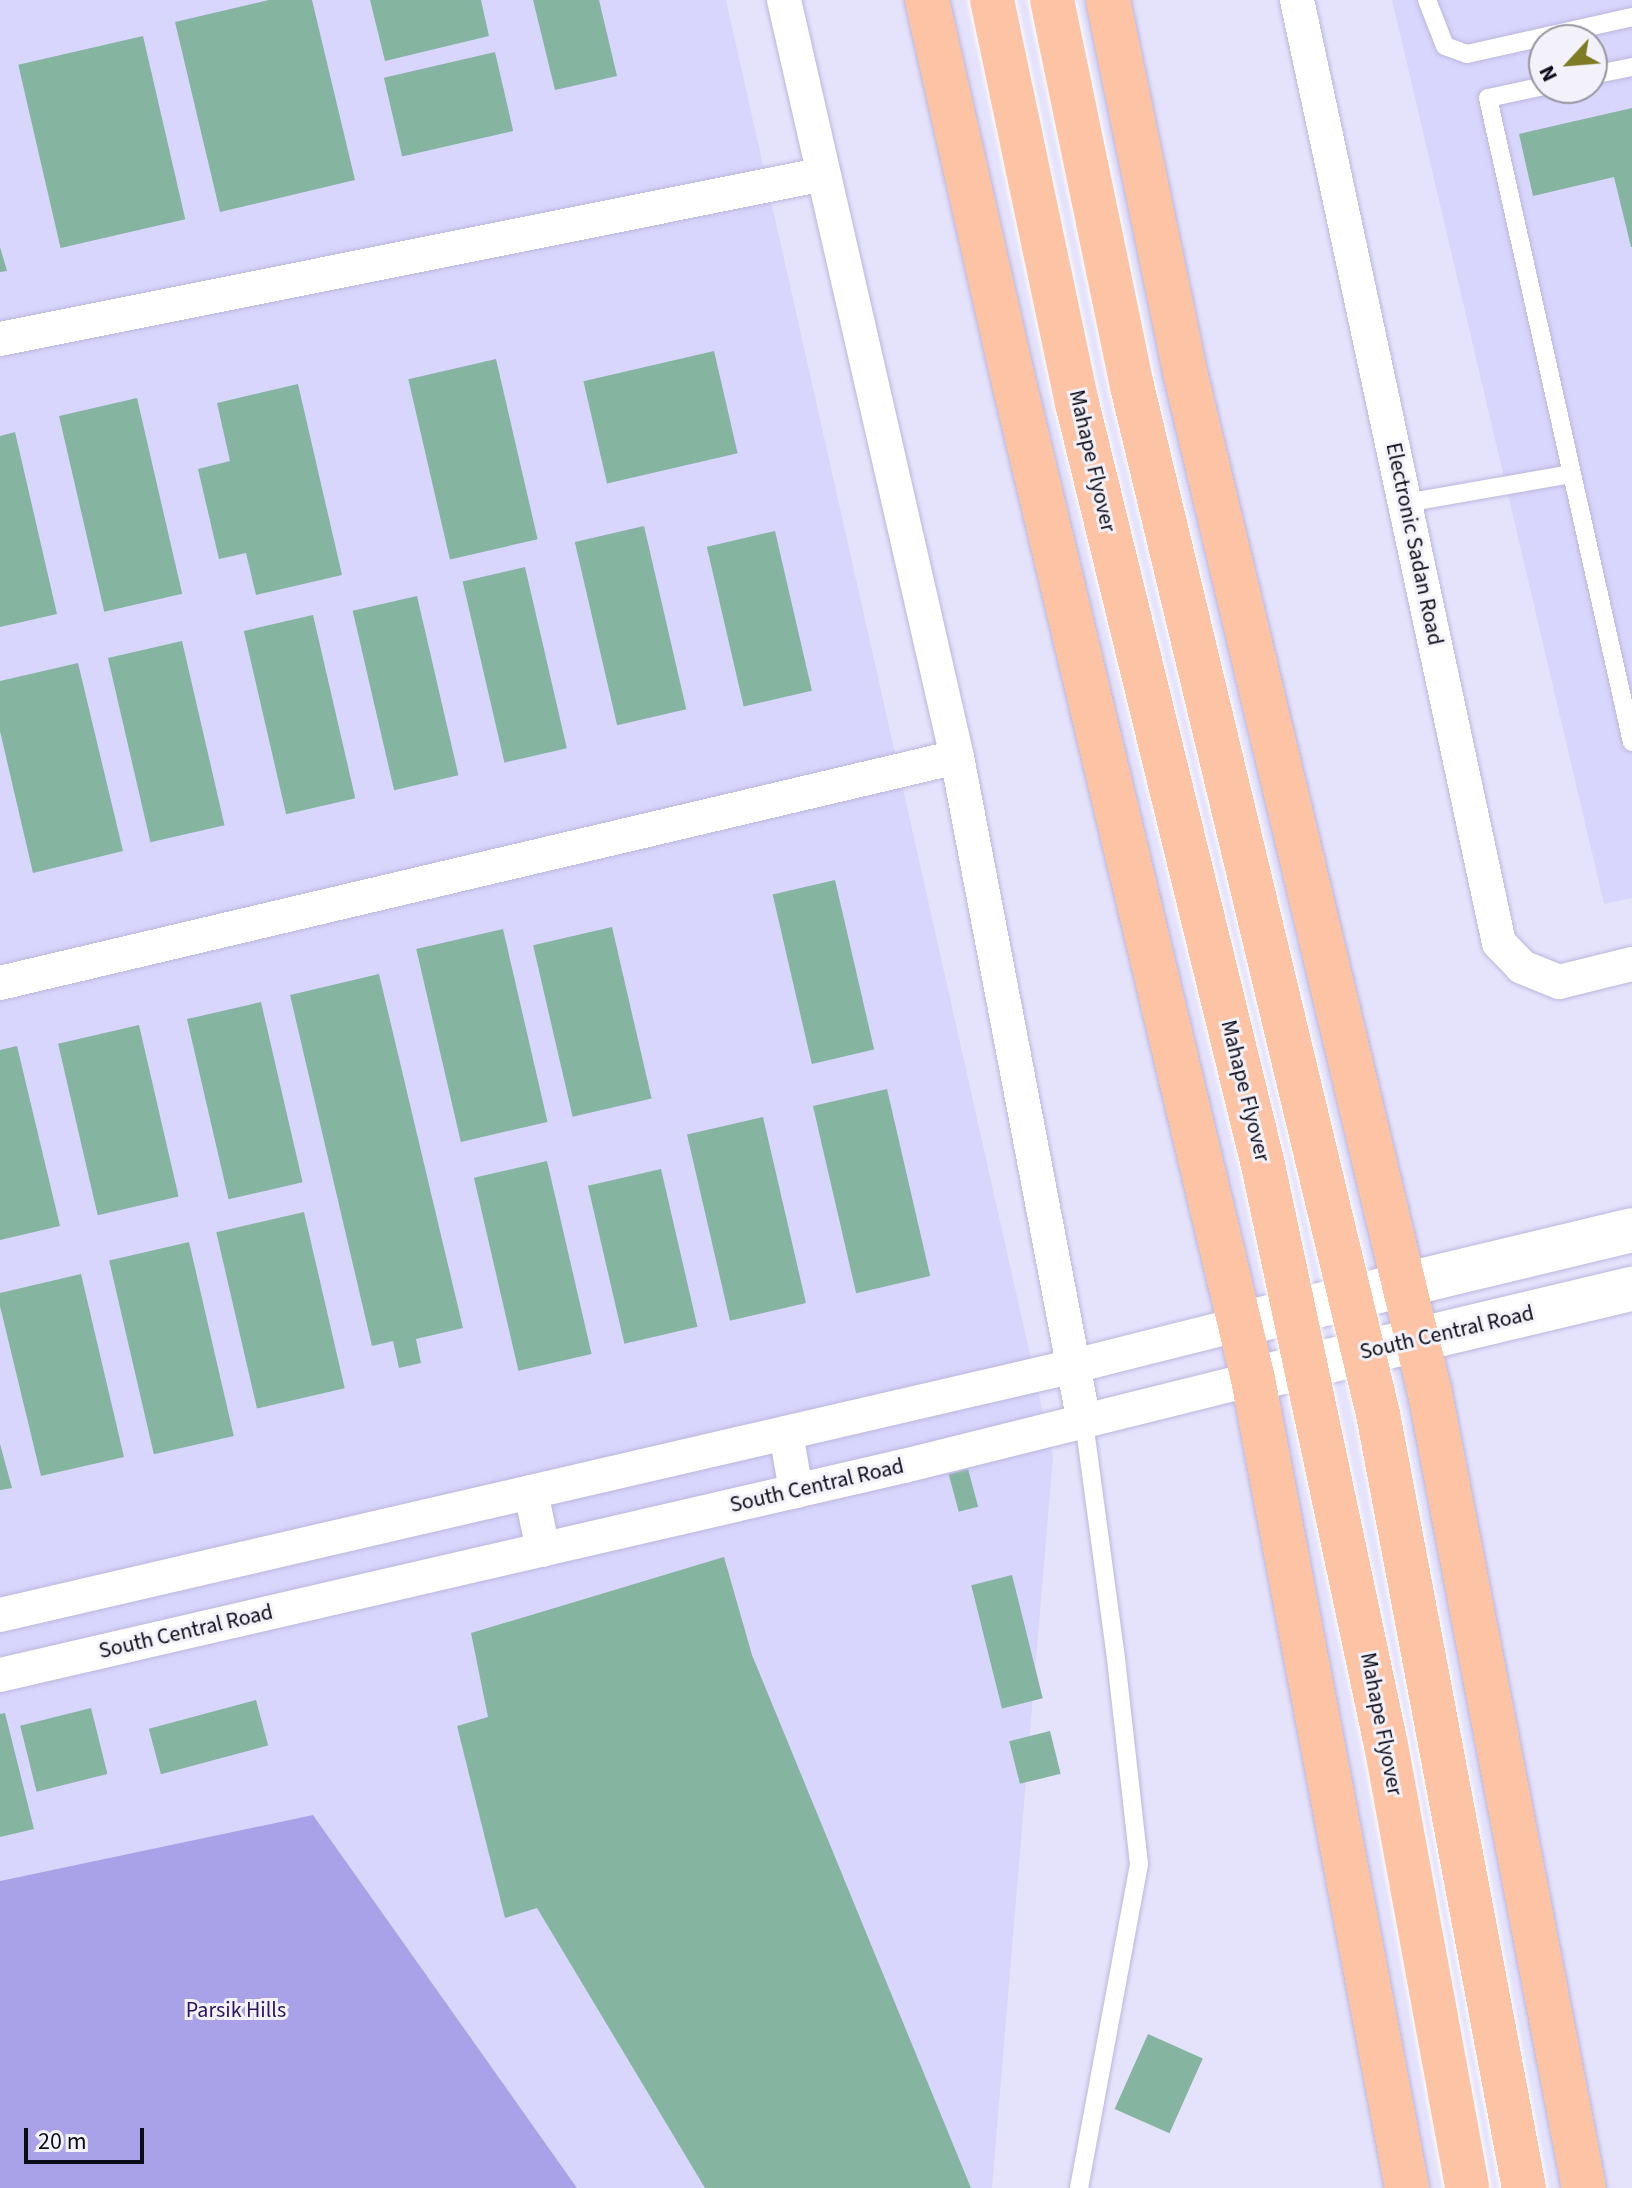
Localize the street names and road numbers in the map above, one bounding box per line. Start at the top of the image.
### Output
street label: Mahape Flyover [1063,387,1121,535]
street label: Electronic Sadan Road [1380,440,1448,648]
street label: Mahape Flyover [1215,1018,1275,1164]
street label: South Central Road [1357,1300,1537,1366]
street label: South Central Road [727,1453,907,1519]
street label: South Central Road [96,1599,276,1665]
street label: Mahape Flyover [1354,1650,1408,1798]

